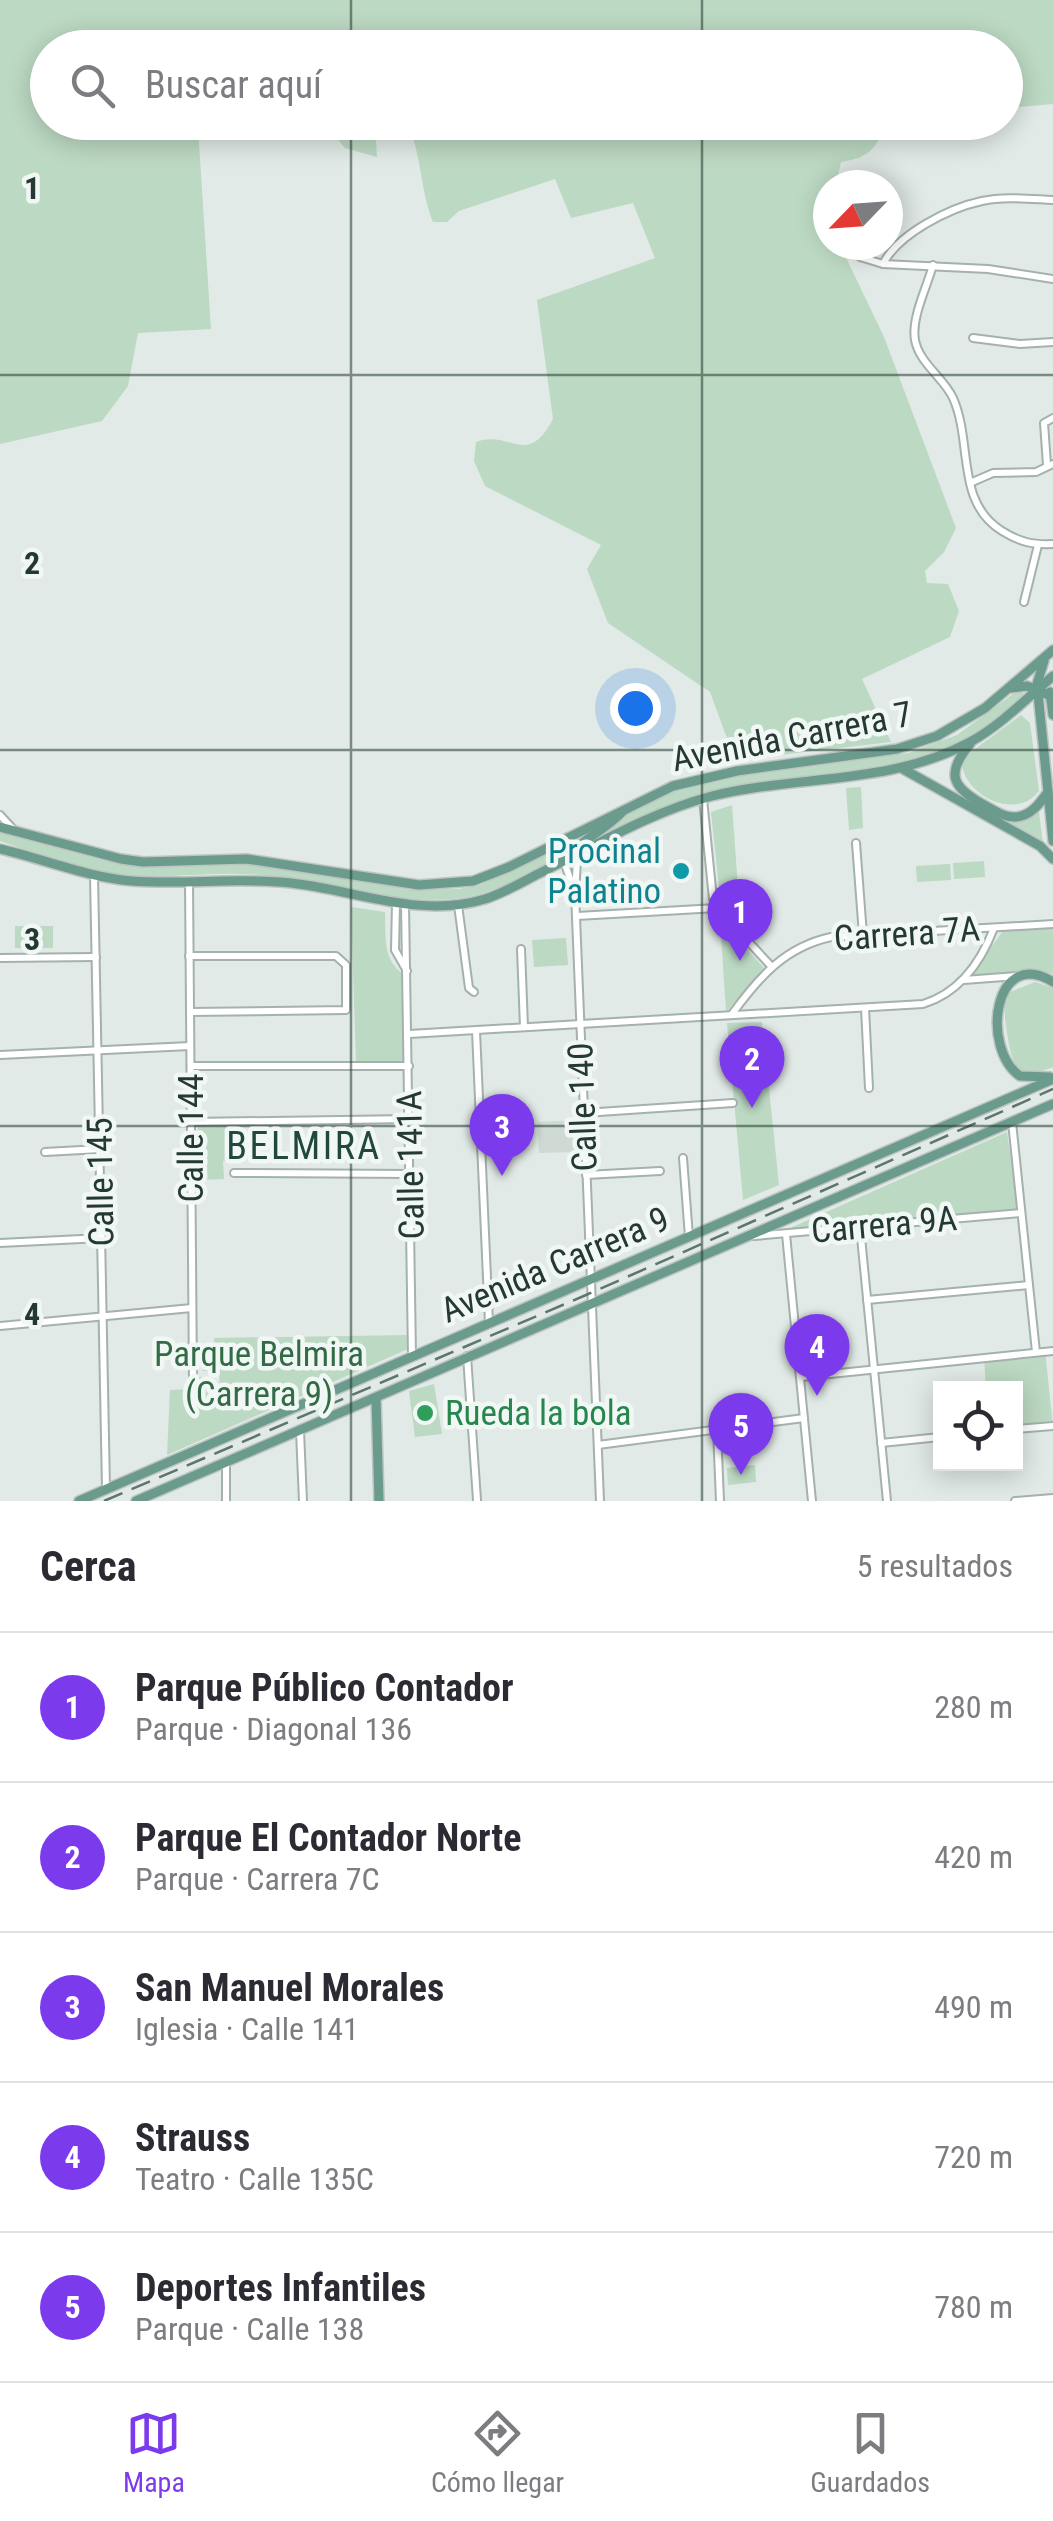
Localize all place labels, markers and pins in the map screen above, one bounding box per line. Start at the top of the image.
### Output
place label: Procinal Palatino [547,831,661,912]
marker: Procinal Palatino [670,860,692,882]
pin: 1 [708,878,772,961]
pin: 2 [720,1026,784,1108]
pin: 3 [470,1094,534,1176]
pin: 4 [784,1314,850,1396]
pin: 5 [708,1392,774,1475]
place label: Rueda la bola [445,1393,632,1434]
marker: Rueda la bola [414,1402,436,1424]

